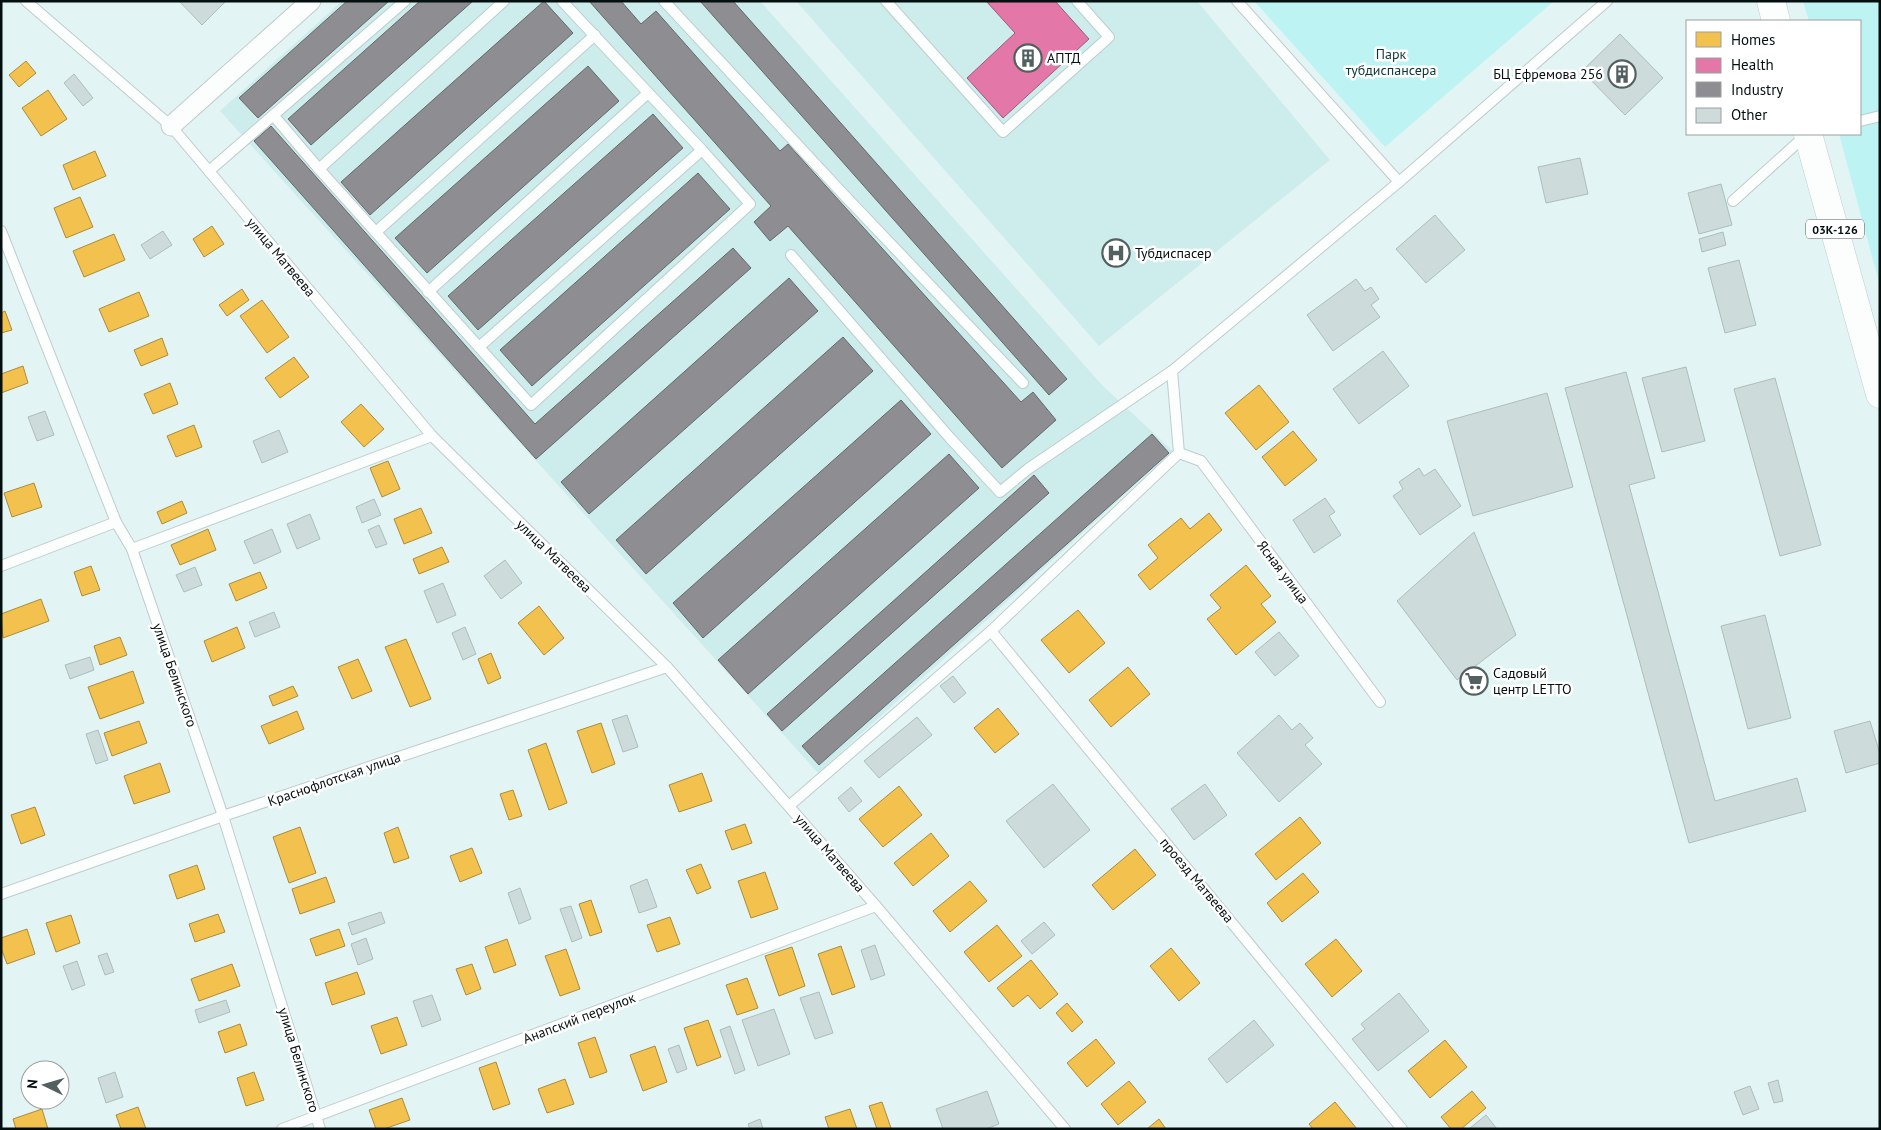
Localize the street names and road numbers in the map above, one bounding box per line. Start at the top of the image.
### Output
street label: улица Матвеева [243,214,319,300]
road number: 03К-126 [1806,220,1864,238]
street label: улица Матвеева [513,516,596,597]
street label: Ясная улица [1253,537,1313,607]
street label: улица Белинского [149,621,201,729]
street label: Краснофлотская улица [265,748,403,810]
street label: улица Матвеева [791,810,869,896]
street label: проезд Матвеева [1156,834,1238,926]
street label: Анапский переулок [520,988,638,1048]
street label: улица Белинского [274,1005,324,1115]

